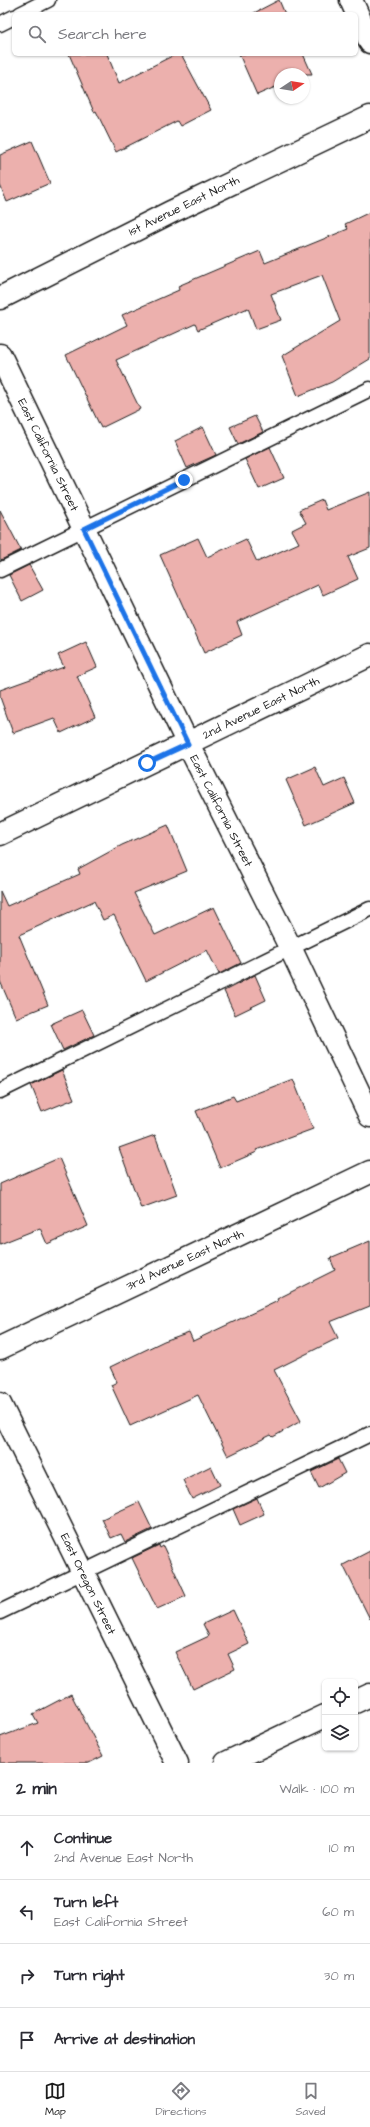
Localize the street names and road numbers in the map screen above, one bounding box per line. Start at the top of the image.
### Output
street label: 1st Avenue East North [126,172,242,240]
street label: East California Street [13,396,83,514]
street label: 2nd Avenue East North [200,672,322,744]
street label: East California Street [185,752,257,870]
street label: 3rd Avenue East North [123,1225,247,1295]
street label: East Oregon Street [55,1530,120,1638]

